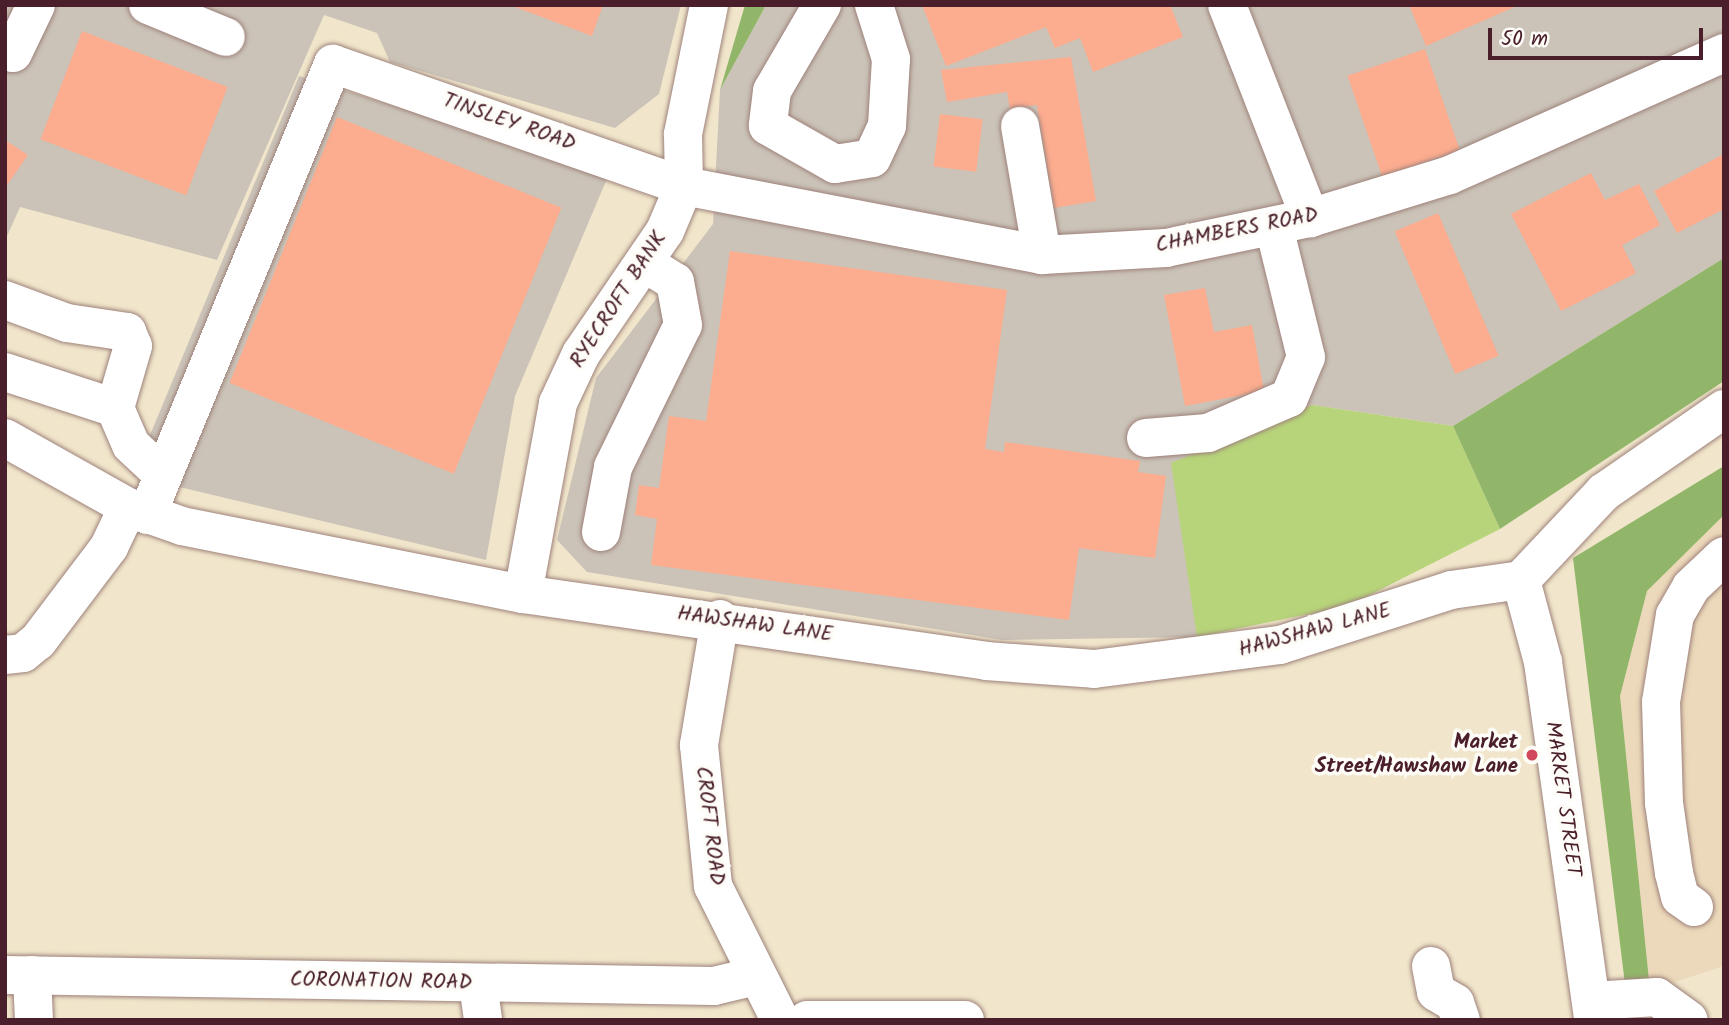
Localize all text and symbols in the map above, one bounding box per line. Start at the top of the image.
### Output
scale bar [1491,14,1706,58]
text: 50 m [1501,23,1548,56]
street label: TINSLEY ROAD [439,88,579,158]
street label: CHAMBERS ROAD [1154,203,1320,259]
street label: RYECROFT BANK [565,227,673,373]
street label: HAWSHAW LANE [1236,599,1394,663]
street label: HAWSHAW LANE [676,602,834,648]
street label: MARKET STREET [1539,720,1585,878]
place label: Market Street/Hawshaw Lane [1315,730,1518,780]
marker: Market Street/Hawshaw Lane [1524,747,1540,763]
street label: CROFT ROAD [689,765,729,887]
street label: CORONATION ROAD [290,968,472,996]

